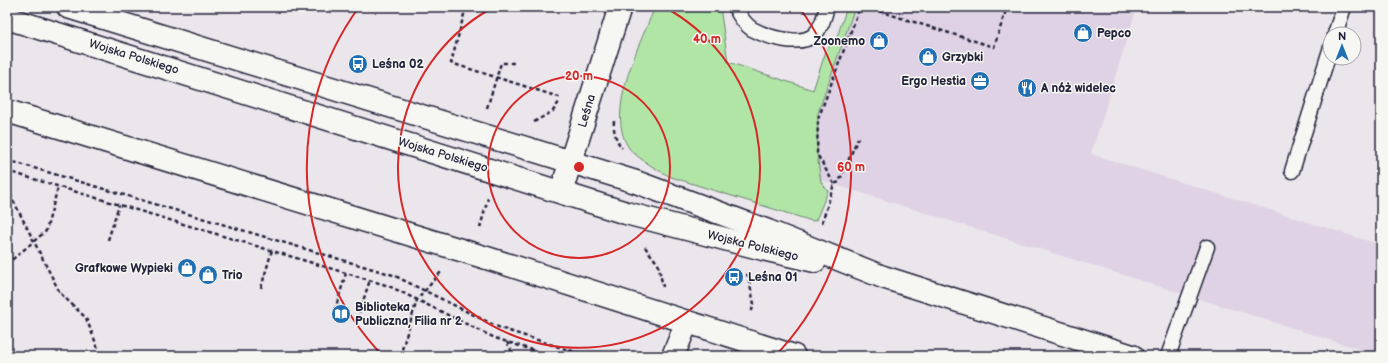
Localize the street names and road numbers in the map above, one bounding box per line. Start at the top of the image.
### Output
street label: Wojska Polskiego [87,36,181,78]
street label: Leśna [575,92,599,129]
street label: Wojska Polskiego [396,134,490,176]
street label: Wojska Polskiego [706,227,800,265]

